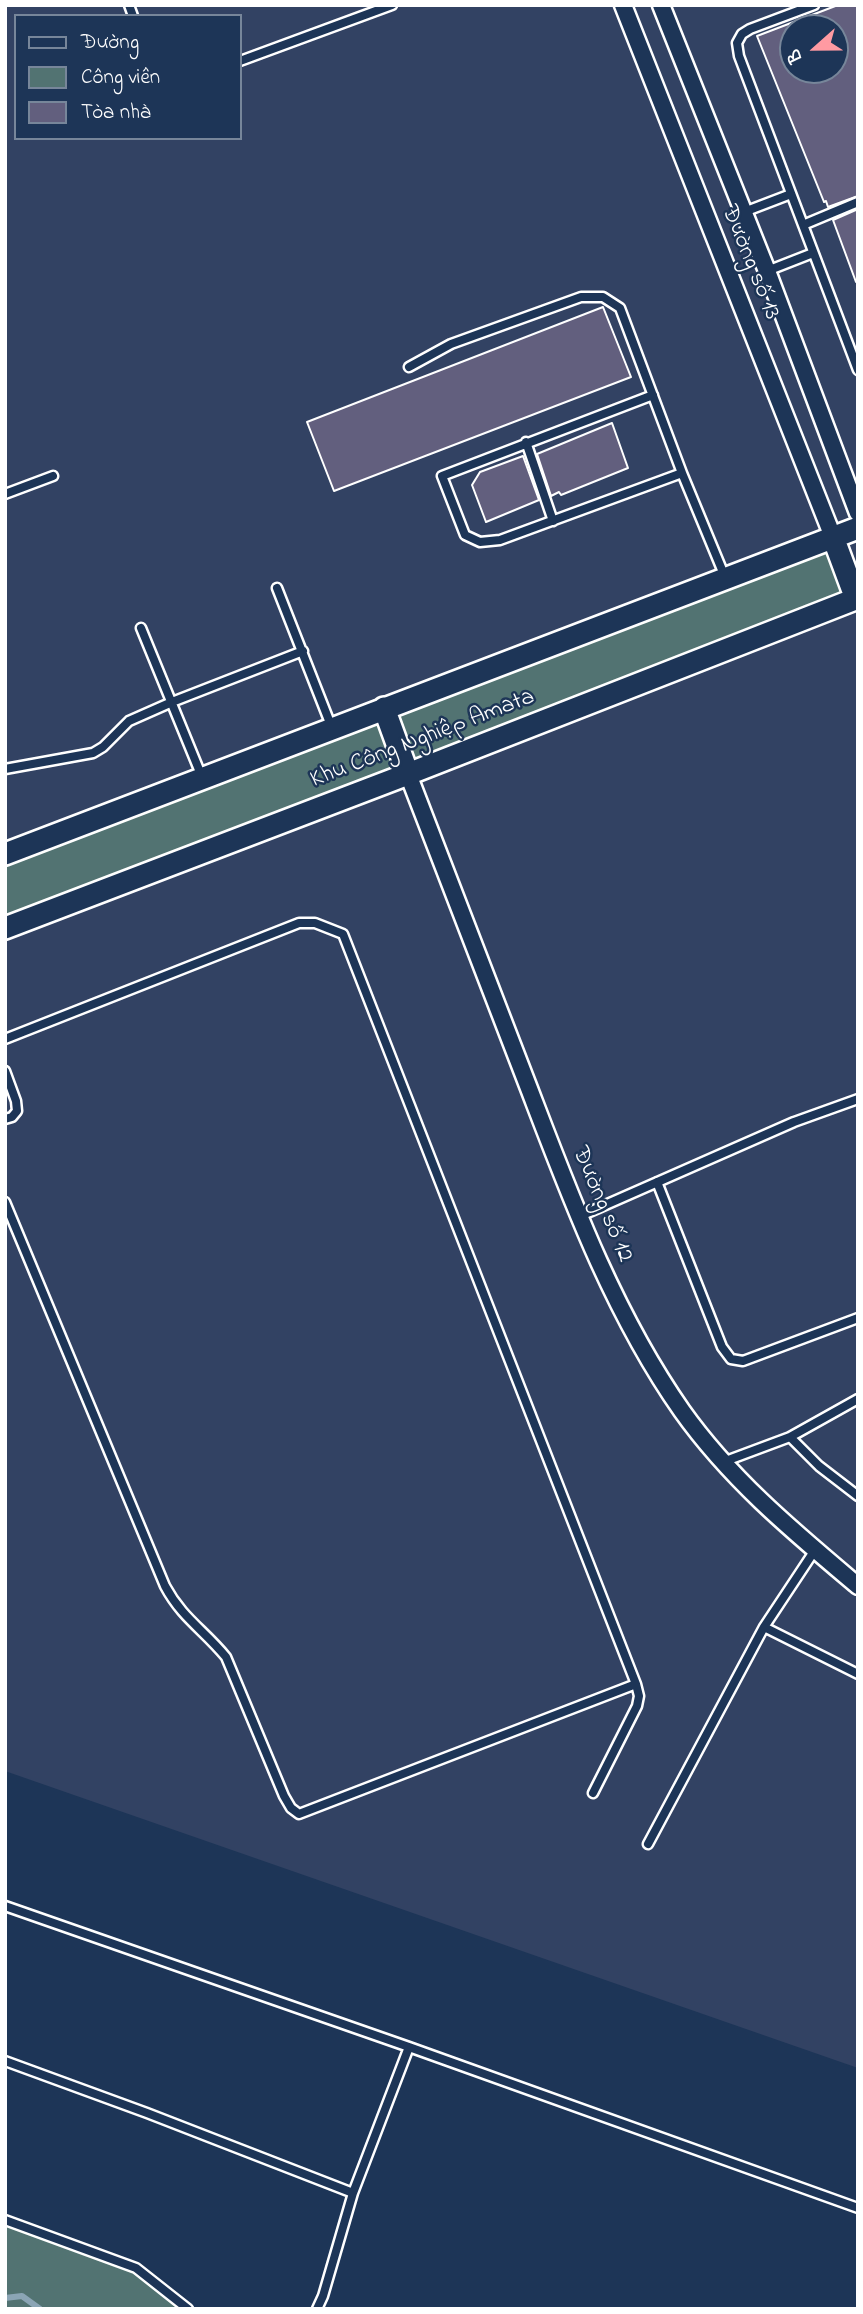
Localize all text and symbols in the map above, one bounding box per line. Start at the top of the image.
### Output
legend [14,14,242,140]
north arrow [779,14,849,84]
text: Đường [81,28,139,58]
text: B [781,45,811,67]
text: Công viên [81,63,160,93]
text: Tòa nhà [81,98,151,128]
street label: Đường số 13 [713,202,785,324]
street label: Khu Công Nghiệp Amata [307,684,539,796]
street label: Đường số 12 [564,1143,638,1267]

